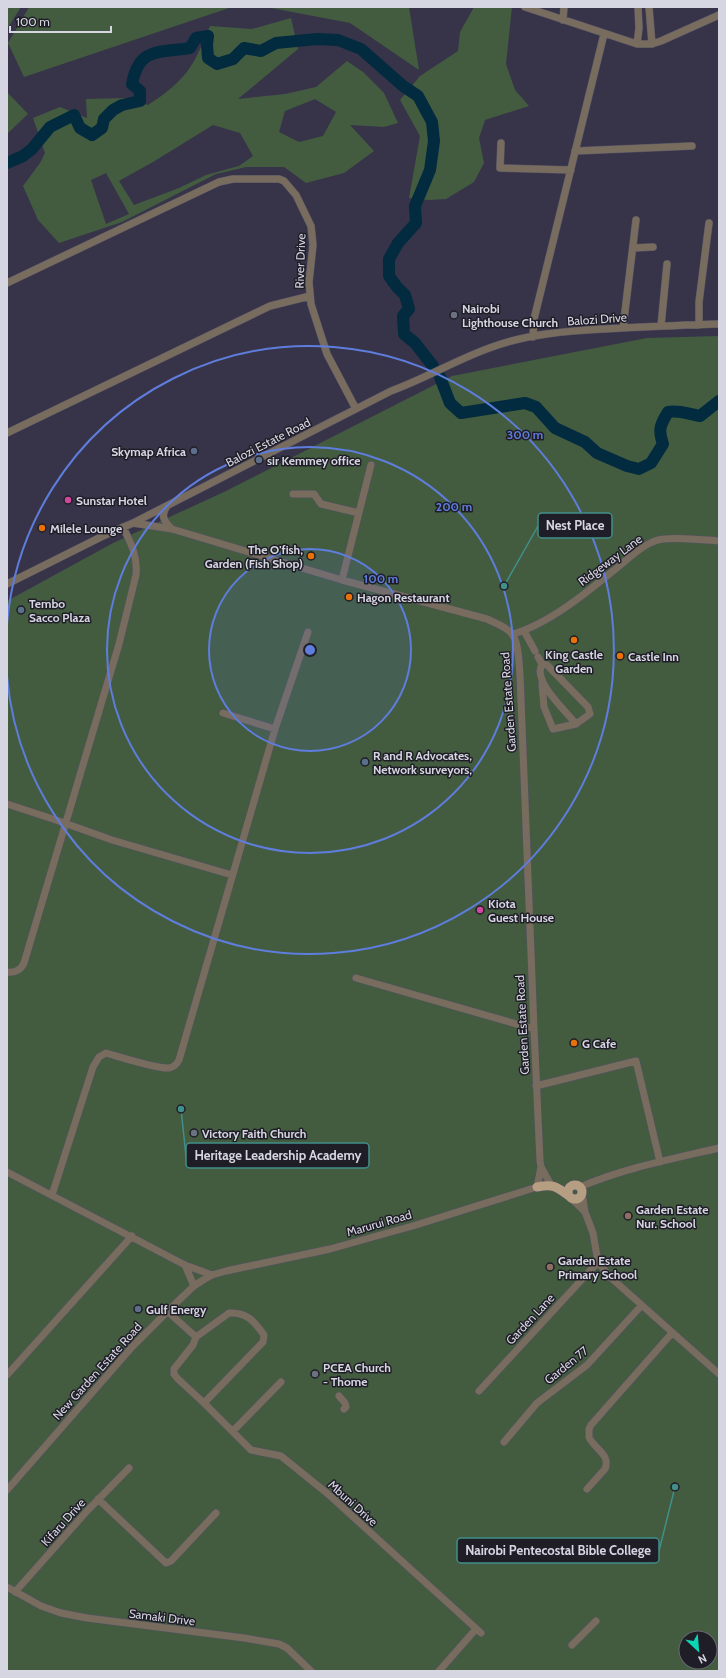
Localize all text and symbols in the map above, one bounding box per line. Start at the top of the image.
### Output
scale bar [10,8,111,34]
text: 100 m [16,14,50,29]
street label: River Drive [292,233,308,289]
place label: Nairobi Lighthouse Church [462,301,558,330]
street label: Balozi Drive [567,309,627,329]
marker: Nairobi Lighthouse Church [449,310,459,320]
street label: Balozi Estate Road [223,414,313,470]
text: 300 m [507,427,543,442]
place label: Skymap Africa [111,444,186,459]
marker: Skymap Africa [189,446,199,456]
place label: sir Kemmey office [267,453,361,468]
marker: sir Kemmey office [254,455,264,465]
place label: Sunstar Hotel [76,493,147,508]
marker: Sunstar Hotel [63,495,73,505]
text: 200 m [436,499,472,514]
callout: Nest Place [538,513,612,538]
text: Nest Place [546,517,605,533]
place label: Milele Lounge [50,521,122,536]
marker: Milele Lounge [37,523,47,533]
street label: Ridgeway Lane [575,531,645,589]
place label: The O'fish, Garden (Fish Shop) [205,542,303,571]
marker: The O'fish, Garden (Fish Shop) [306,551,316,561]
text: 100 m [364,571,398,586]
place label: Hagon Restaurant [357,590,450,605]
marker: Hagon Restaurant [344,592,354,602]
place label: Tembo Sacco Plaza [29,596,90,625]
marker: Tembo Sacco Plaza [16,605,26,615]
marker: King Castle Garden [569,635,579,645]
centre of rings [303,643,317,657]
place label: King Castle Garden [545,647,603,676]
place label: Castle Inn [628,649,679,664]
marker: Castle Inn [615,651,625,661]
street label: Garden Estate Road [497,652,519,752]
place label: R and R Advocates, Network surveyors, [373,748,472,777]
marker: R and R Advocates, Network surveyors, [360,757,370,767]
place label: Kiota Guest House [488,896,554,925]
marker: Kiota Guest House [475,905,485,915]
street label: Garden Estate Road [512,975,532,1075]
place label: G Cafe [582,1036,616,1051]
marker: G Cafe [569,1038,579,1048]
place label: Victory Faith Church [202,1126,306,1141]
marker: Victory Faith Church [189,1128,199,1138]
callout: Heritage Leadership Academy [186,1143,369,1168]
text: Heritage Leadership Academy [194,1147,362,1163]
place label: Garden Estate Nur. School [636,1202,708,1231]
street label: Marurui Road [345,1207,413,1239]
marker: Garden Estate Nur. School [623,1211,633,1221]
place label: Garden Estate Primary School [558,1253,637,1282]
marker: Garden Estate Primary School [545,1262,555,1272]
street label: Garden Lane [503,1290,557,1348]
place label: Gulf Energy [146,1302,207,1317]
marker: Gulf Energy [133,1304,143,1314]
street label: New Garden Estate Road [49,1319,145,1423]
street label: Garden 77 [541,1343,591,1387]
place label: PCEA Church - Thome [323,1360,391,1389]
marker: PCEA Church - Thome [310,1369,320,1379]
street label: Mbuni Drive [325,1477,381,1529]
street label: Kifaru Drive [38,1495,88,1549]
callout: Nairobi Pentecostal Bible College [457,1538,659,1563]
text: Nairobi Pentecostal Bible College [465,1542,651,1558]
street label: Samaki Drive [128,1605,196,1629]
north arrow [678,1630,718,1670]
text: N [696,1651,709,1667]

